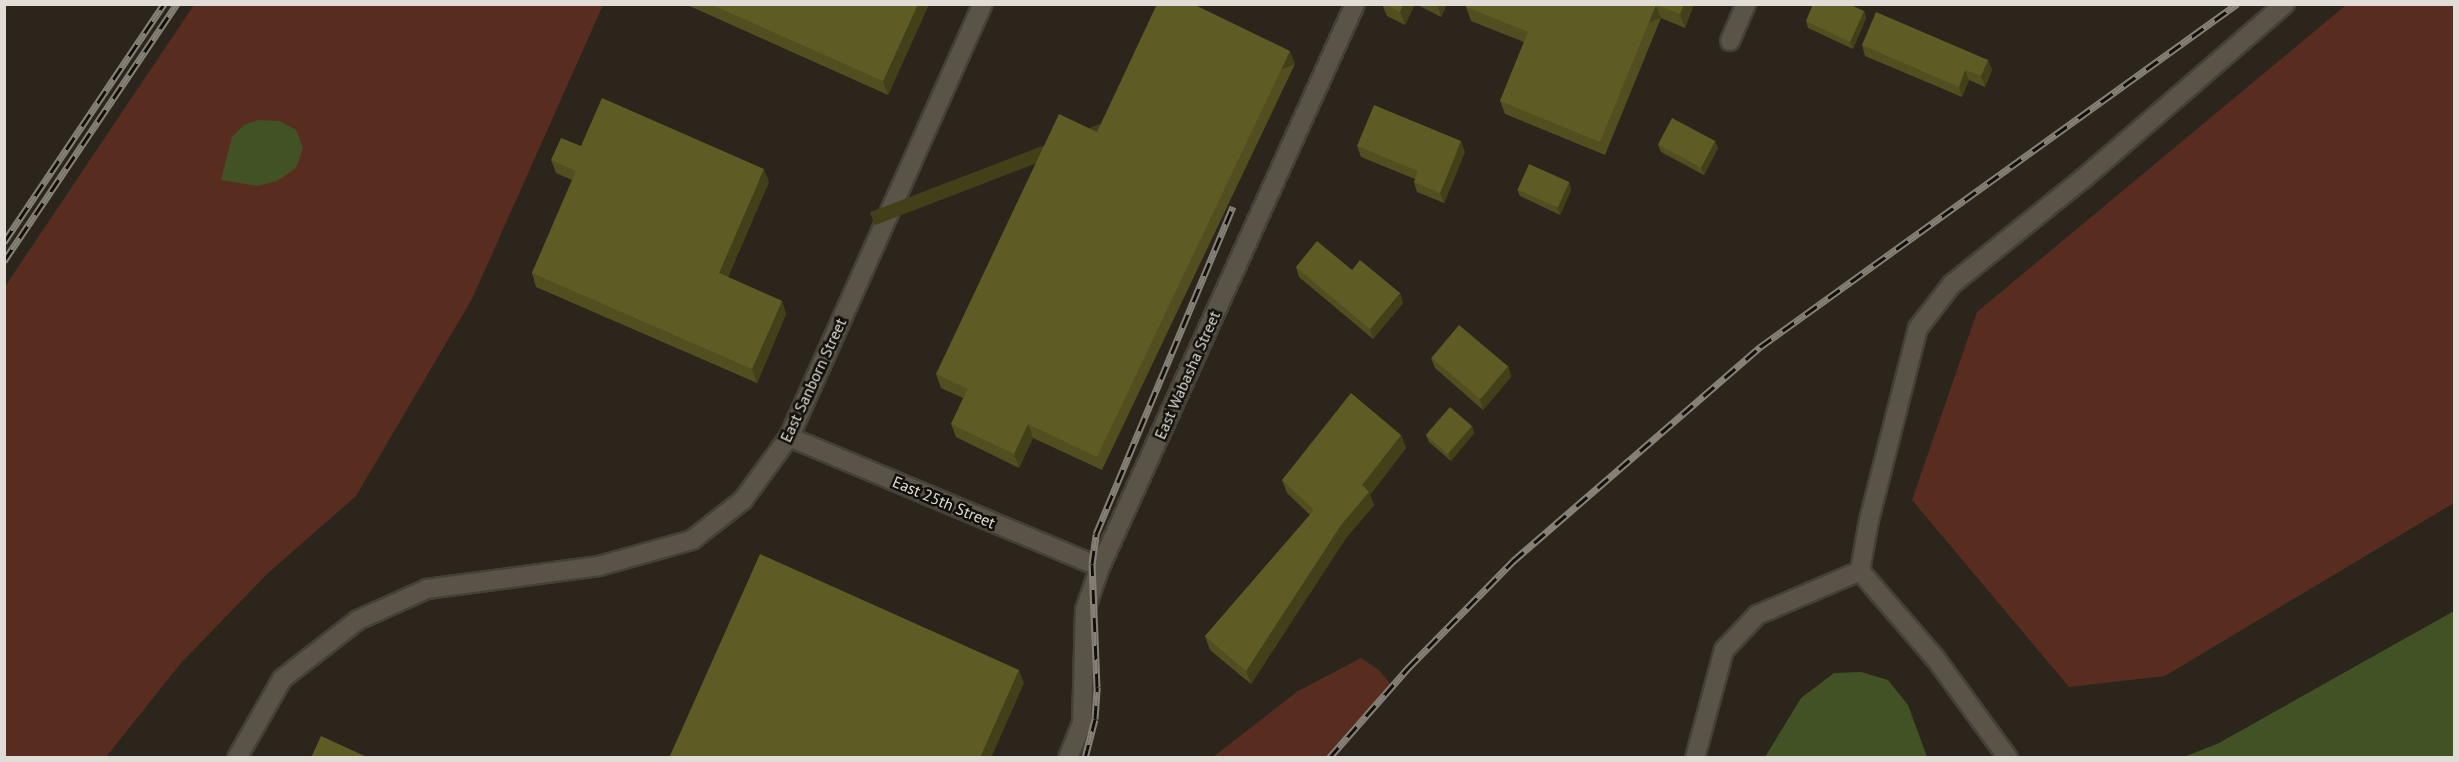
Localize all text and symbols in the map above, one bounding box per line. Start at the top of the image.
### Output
street label: East Wabasha Street [1150,308,1224,442]
street label: East Sanborn Street [776,315,850,445]
street label: East 25th Street [890,472,998,532]

